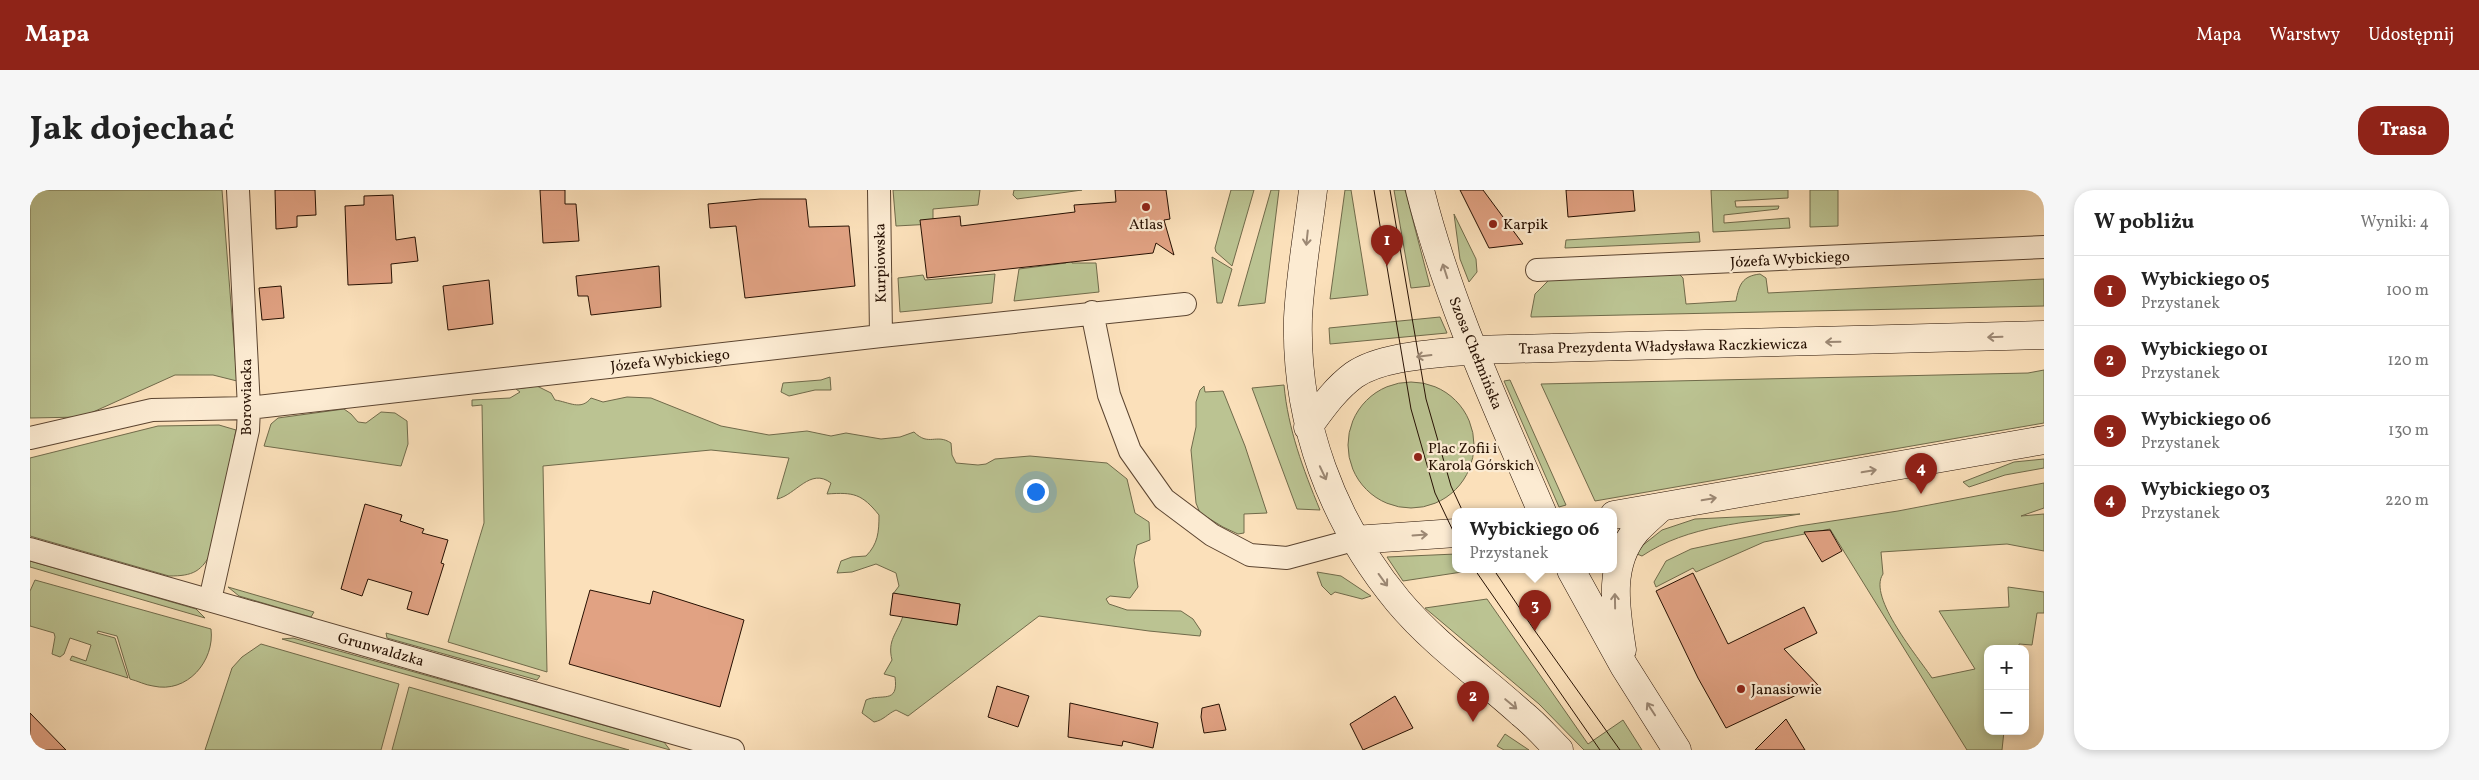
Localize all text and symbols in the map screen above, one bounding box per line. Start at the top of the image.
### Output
text: Mapa [25,18,90,52]
text: Mapa [2196,23,2241,48]
text: Warstwy [2269,23,2340,48]
text: Udostępnij [2368,23,2454,48]
text: Jak dojechać [30,106,234,154]
button: Trasa [2358,106,2449,155]
marker: Atlas [1140,201,1152,213]
text: W pobliżu [2094,208,2194,237]
text: Wyniki: 4 [2361,212,2429,234]
place label: Atlas [1129,215,1163,236]
place label: Karpik [1503,215,1548,236]
marker: Karpik [1487,218,1499,230]
street label: Kurpiowska [870,223,893,303]
pin: 1 [1371,225,1403,266]
one-way arrow [1303,230,1312,246]
street label: Józefa Wybickiego [1730,247,1850,274]
one-way arrow [1440,264,1449,280]
text: Wybickiego 05 [2141,267,2270,293]
text: 1 [2107,280,2113,302]
text: 100 m [2386,280,2429,302]
text: Przystanek [2141,293,2220,315]
street label: Szosa Chełmińska [1442,294,1507,413]
one-way arrow [1988,333,2004,342]
street label: Trasa Prezydenta Władysława Raczkiewicza [1518,334,1808,361]
one-way arrow [1825,337,1842,347]
text: Wybickiego 01 [2141,337,2268,363]
street label: Józefa Wybickiego [610,345,731,378]
text: 2 [2106,350,2114,372]
text: 120 m [2387,350,2429,372]
one-way arrow [1417,351,1433,361]
street label: Borowiacka [237,358,258,436]
text: Przystanek [2141,363,2220,385]
text: Wybickiego 06 [2141,407,2271,433]
text: 3 [2106,420,2114,442]
text: 130 m [2388,420,2429,442]
text: Przystanek [2141,433,2220,455]
place label: Plac Zofii i Karola Górskich [1428,439,1534,477]
marker: Plac Zofii i Karola Górskich [1412,451,1424,463]
pin: 4 [1905,453,1937,494]
one-way arrow [1319,465,1329,480]
one-way arrow [1861,465,1877,475]
text: Wybickiego 03 [2141,477,2270,503]
your location [1023,479,1049,505]
text: 4 [2105,490,2115,512]
text: 220 m [2385,490,2429,512]
one-way arrow [1701,493,1717,503]
text: Przystanek [2141,503,2220,525]
popup [1452,508,1617,573]
text: Wybickiego 06 [1469,517,1600,543]
one-way arrow [1412,531,1428,540]
text: Przystanek [1469,543,1548,565]
one-way arrow [1377,573,1388,586]
pin: 3 [1519,590,1551,631]
one-way arrow [1611,593,1620,609]
street label: Grunwaldzka [335,628,426,673]
map controls [1984,645,2029,735]
button: + [1984,645,2029,690]
place label: Janasiowie [1751,680,1822,701]
pin: 2 [1457,681,1489,722]
marker: Janasiowie [1735,683,1747,695]
button: − [1984,690,2029,735]
one-way arrow [1505,699,1518,710]
one-way arrow [1646,702,1656,716]

